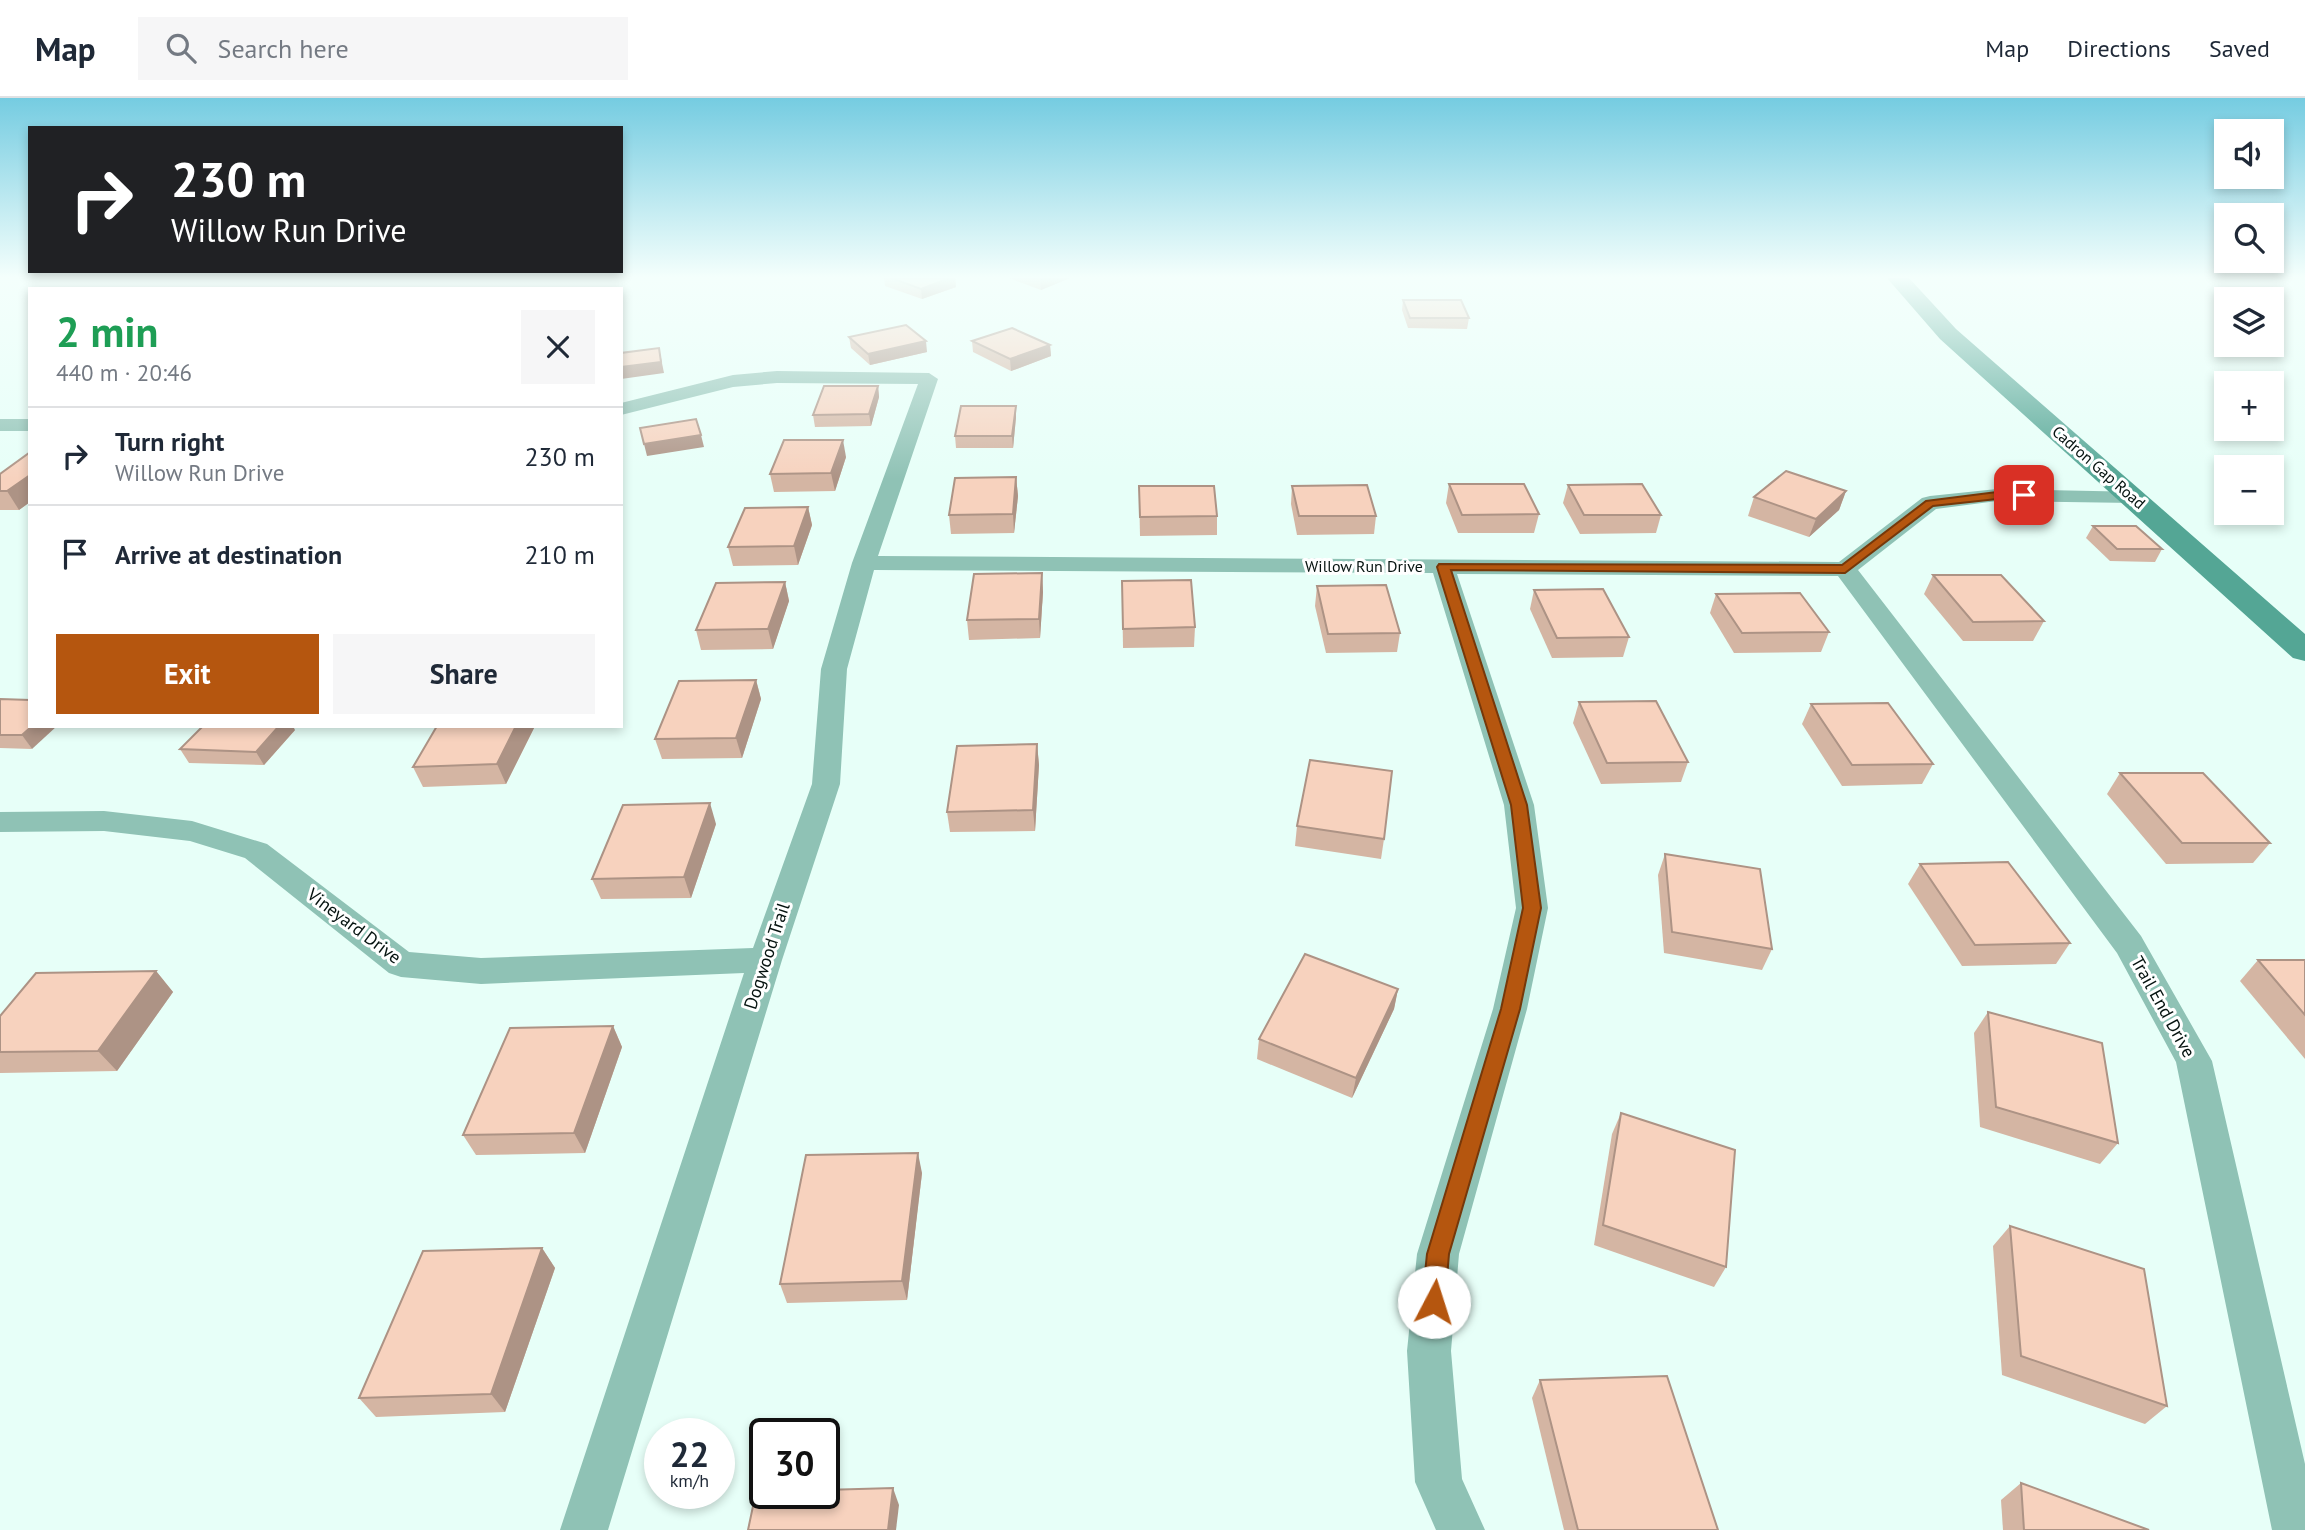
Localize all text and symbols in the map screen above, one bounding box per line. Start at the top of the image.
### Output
search box [138,17,628,80]
text: Map [35,27,96,70]
icon: search [162,29,200,67]
text: Search here [218,32,349,65]
text: Map [1985,33,2029,64]
text: Directions [2067,33,2171,64]
text: Saved [2209,33,2270,64]
map controls [2214,119,2284,525]
button: sound [2214,119,2284,189]
text: 230 m [171,147,306,211]
icon: right [56,154,147,245]
button: search [2214,203,2284,273]
text: Willow Run Drive [171,209,407,251]
button: layers [2214,287,2284,357]
text: 2 min [56,304,158,359]
button: close [521,310,595,384]
text: 440 m · 20:46 [56,358,192,387]
button: + [2214,371,2284,441]
street label: Cadron Gap Road [2048,421,2150,513]
text: Turn right [115,425,224,458]
icon: right [56,437,94,475]
text: 230 m [524,440,595,473]
button: − [2214,455,2284,525]
text: Willow Run Drive [115,458,284,487]
pin [1994,465,2054,525]
icon: arrive [2005,476,2043,514]
icon: arrive [56,535,94,573]
text: Arrive at destination [115,538,342,571]
text: 210 m [524,538,595,571]
street label: Willow Run Drive [1305,556,1423,576]
button: Exit [56,634,319,714]
button: Share [333,634,595,714]
street label: Vineyard Drive [302,882,406,968]
street label: Dogwood Trail [739,899,795,1012]
street label: Trail End Drive [2126,952,2201,1061]
position arrow [1397,1265,1471,1339]
speed limit sign: 30 [749,1418,840,1509]
text: 22 [670,1431,709,1477]
text: km/h [670,1469,709,1492]

